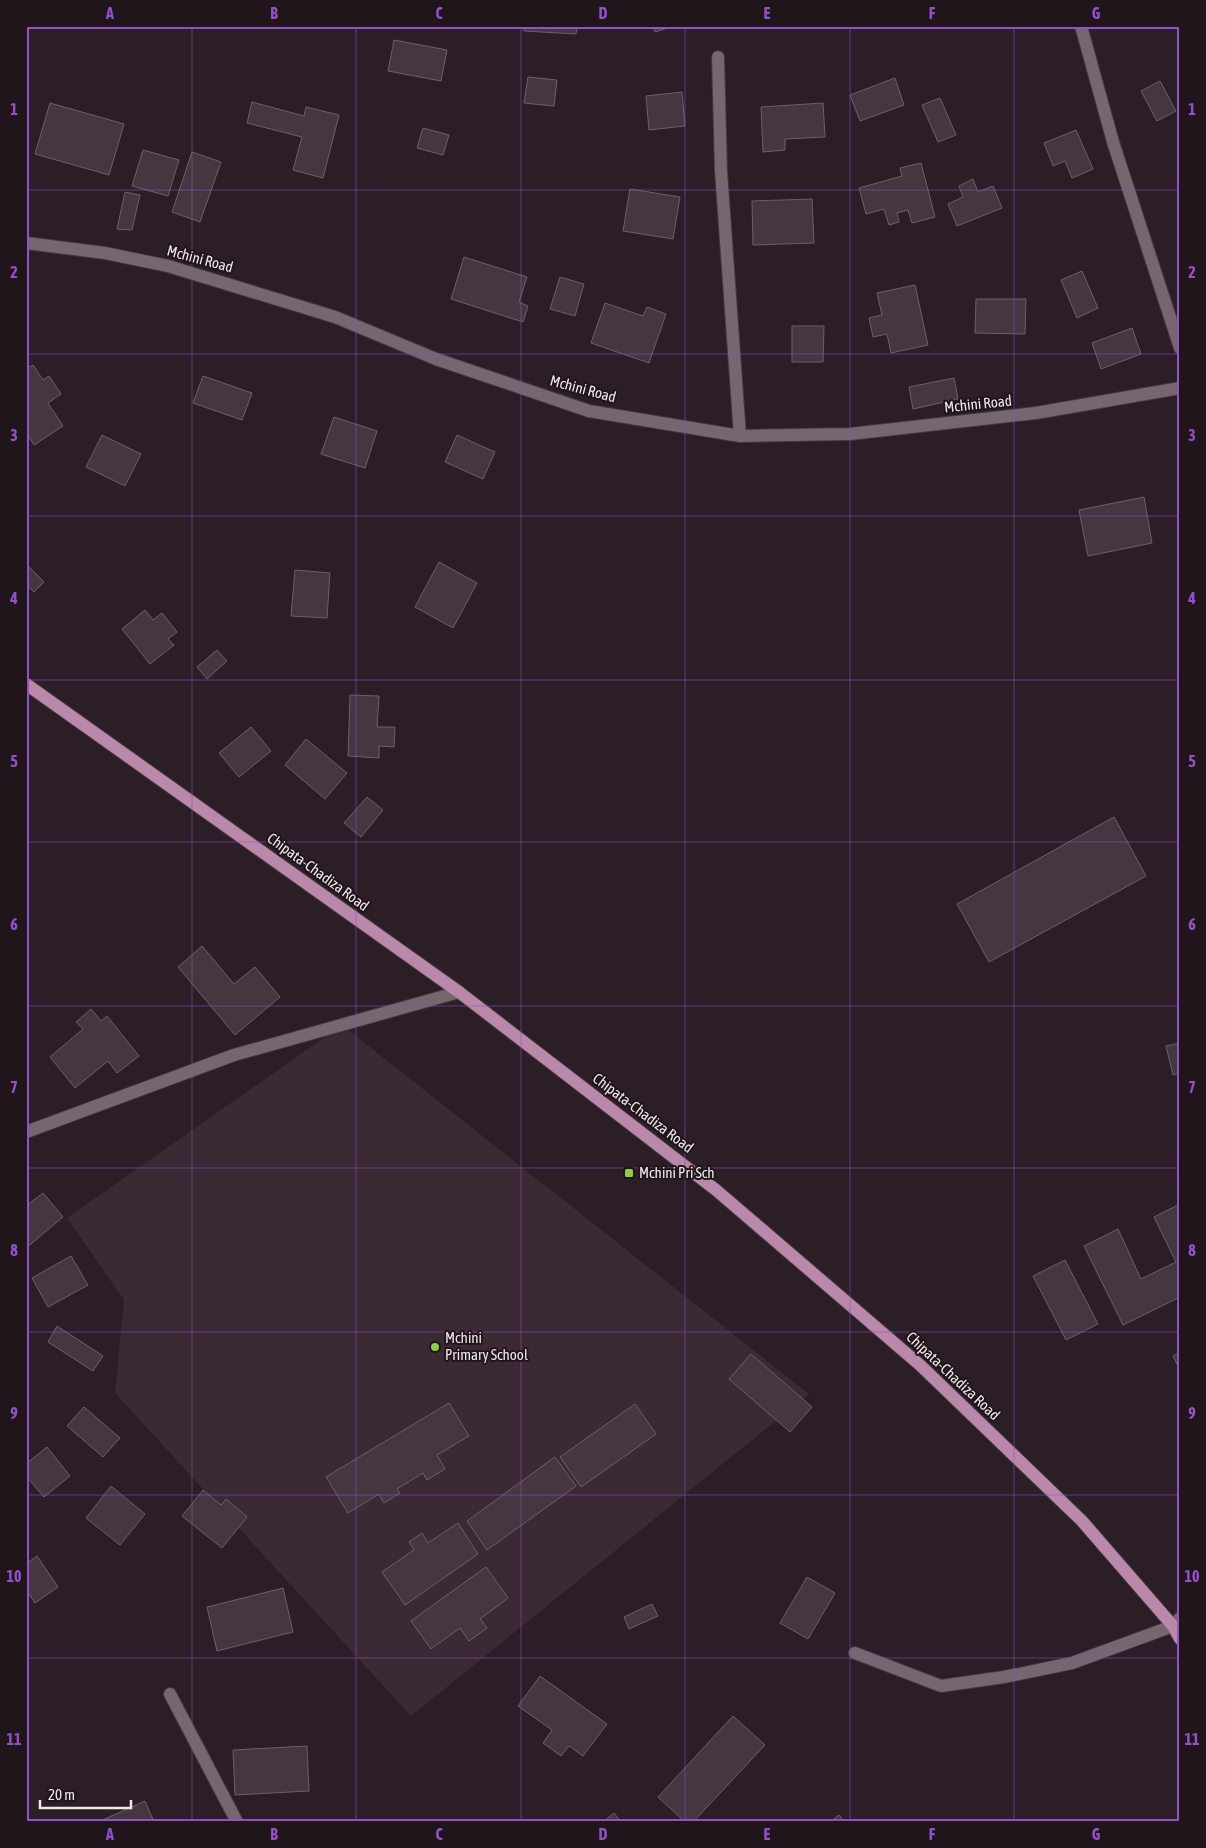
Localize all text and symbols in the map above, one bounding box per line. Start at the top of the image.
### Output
text: A [105,4,114,22]
text: B [270,4,278,22]
text: C [435,4,443,22]
text: D [599,4,608,22]
text: E [764,4,771,22]
text: F [929,4,936,22]
text: G [1092,4,1101,22]
text: 1 [10,100,18,118]
text: 1 [1188,100,1196,118]
street label: Mchini Road [165,242,235,275]
text: 2 [10,263,18,281]
text: 2 [1188,263,1196,281]
street label: Mchini Road [548,372,618,405]
street label: Mchini Road [943,392,1013,415]
text: 3 [10,426,18,444]
text: 3 [1188,426,1196,444]
text: 4 [9,589,18,607]
text: 4 [1187,589,1196,607]
text: 5 [10,752,18,770]
text: 5 [1188,752,1196,770]
street label: Chipata-Chadiza Road [264,829,372,914]
text: 6 [10,915,18,933]
text: 6 [1188,915,1196,933]
street label: Chipata-Chadiza Road [590,1069,697,1156]
text: 7 [10,1078,18,1096]
text: 7 [1188,1078,1196,1096]
place label: Mchini Pri Sch [639,1164,715,1181]
marker: Mchini Pri Sch [623,1167,635,1179]
text: 8 [10,1241,18,1259]
text: 8 [1188,1241,1196,1259]
street label: Chipata-Chadiza Road [903,1328,1003,1423]
place label: Mchini Primary School [445,1329,528,1363]
marker: Mchini Primary School [429,1341,441,1353]
text: 9 [10,1404,18,1422]
text: 9 [1188,1404,1196,1422]
text: 10 [6,1567,22,1585]
text: 10 [1184,1567,1200,1585]
text: 11 [6,1730,22,1748]
text: 11 [1184,1730,1200,1748]
scale bar [40,1778,131,1810]
text: 20 m [48,1786,75,1803]
text: A [105,1825,114,1843]
text: B [270,1825,278,1843]
text: C [435,1825,443,1843]
text: D [599,1825,608,1843]
text: E [764,1825,771,1843]
text: F [929,1825,936,1843]
text: G [1092,1825,1101,1843]

